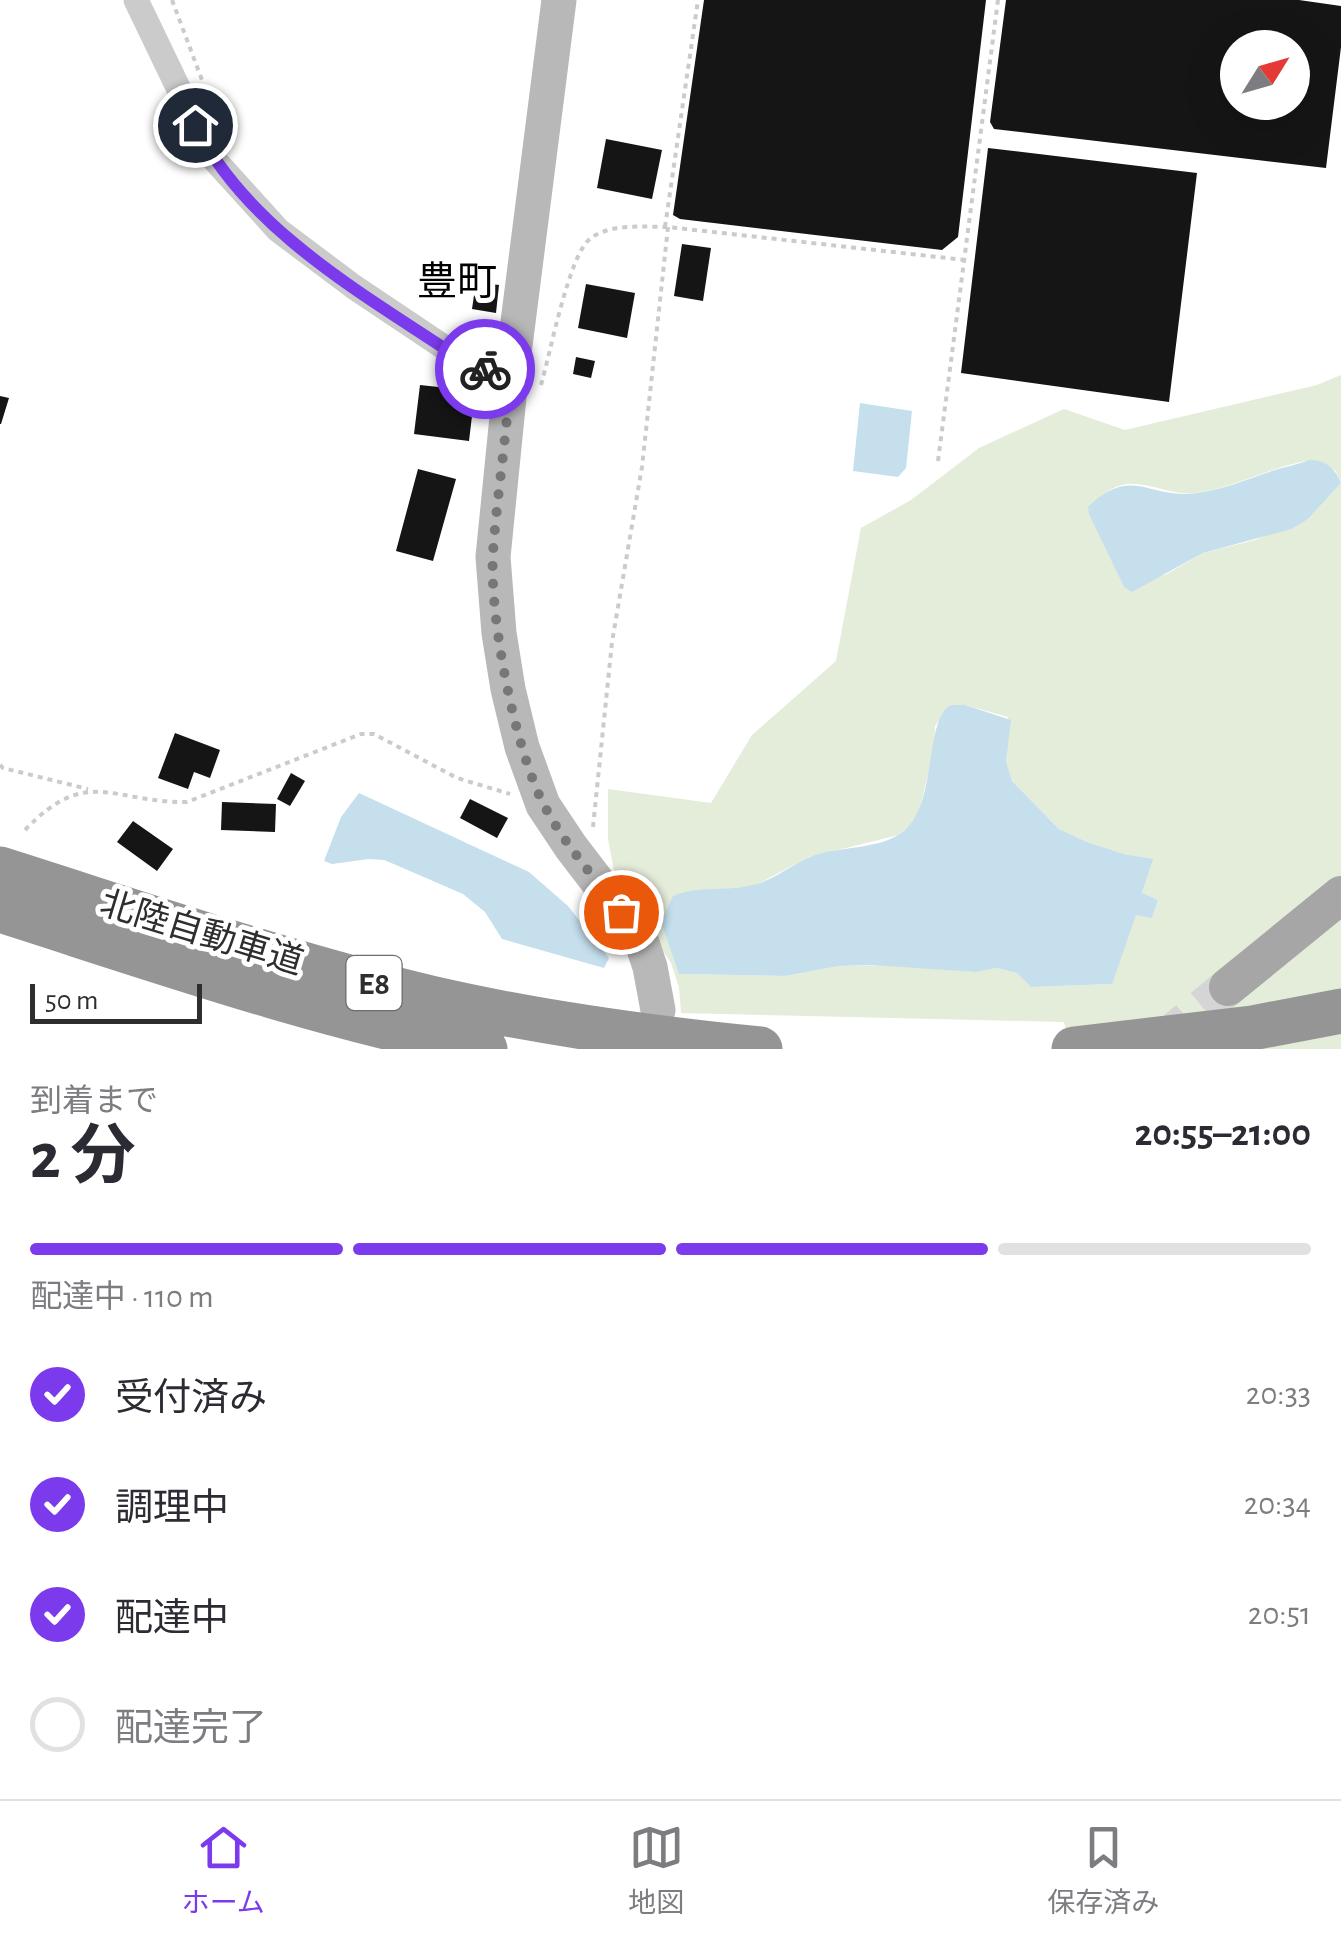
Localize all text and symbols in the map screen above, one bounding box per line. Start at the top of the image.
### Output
north arrow [1220,30,1310,120]
map controls [1220,30,1310,120]
pin [153,83,238,168]
icon: home [168,98,223,153]
district label: 豊町 [417,261,497,303]
courier [435,319,535,419]
icon: bike [458,342,513,397]
pin [579,870,664,955]
street label: 北陸自動車道 [96,884,308,981]
icon: bag [594,885,649,940]
road number: E8 [346,956,402,1010]
scale bar [30,979,202,1024]
text: 50 m [45,987,99,1015]
text: 到着まで [30,1085,158,1117]
text: 20:55–21:00 [1134,1115,1311,1153]
text: 2 分 [30,1125,135,1190]
text: 配達中 · 110 m [30,1281,214,1313]
icon: check [30,1367,85,1422]
text: 20:33 [1246,1378,1311,1410]
text: 受付済み [115,1380,267,1418]
icon: check [30,1477,85,1532]
text: 20:34 [1244,1488,1311,1520]
text: 調理中 [115,1490,229,1528]
icon: check [30,1587,85,1642]
text: 20:51 [1248,1598,1311,1630]
text: 配達中 [115,1600,229,1638]
text: 配達完了 [115,1710,267,1748]
tab: ホーム [182,1820,265,1921]
tab: 地図 [628,1820,684,1921]
tab: 保存済み [1047,1820,1159,1921]

